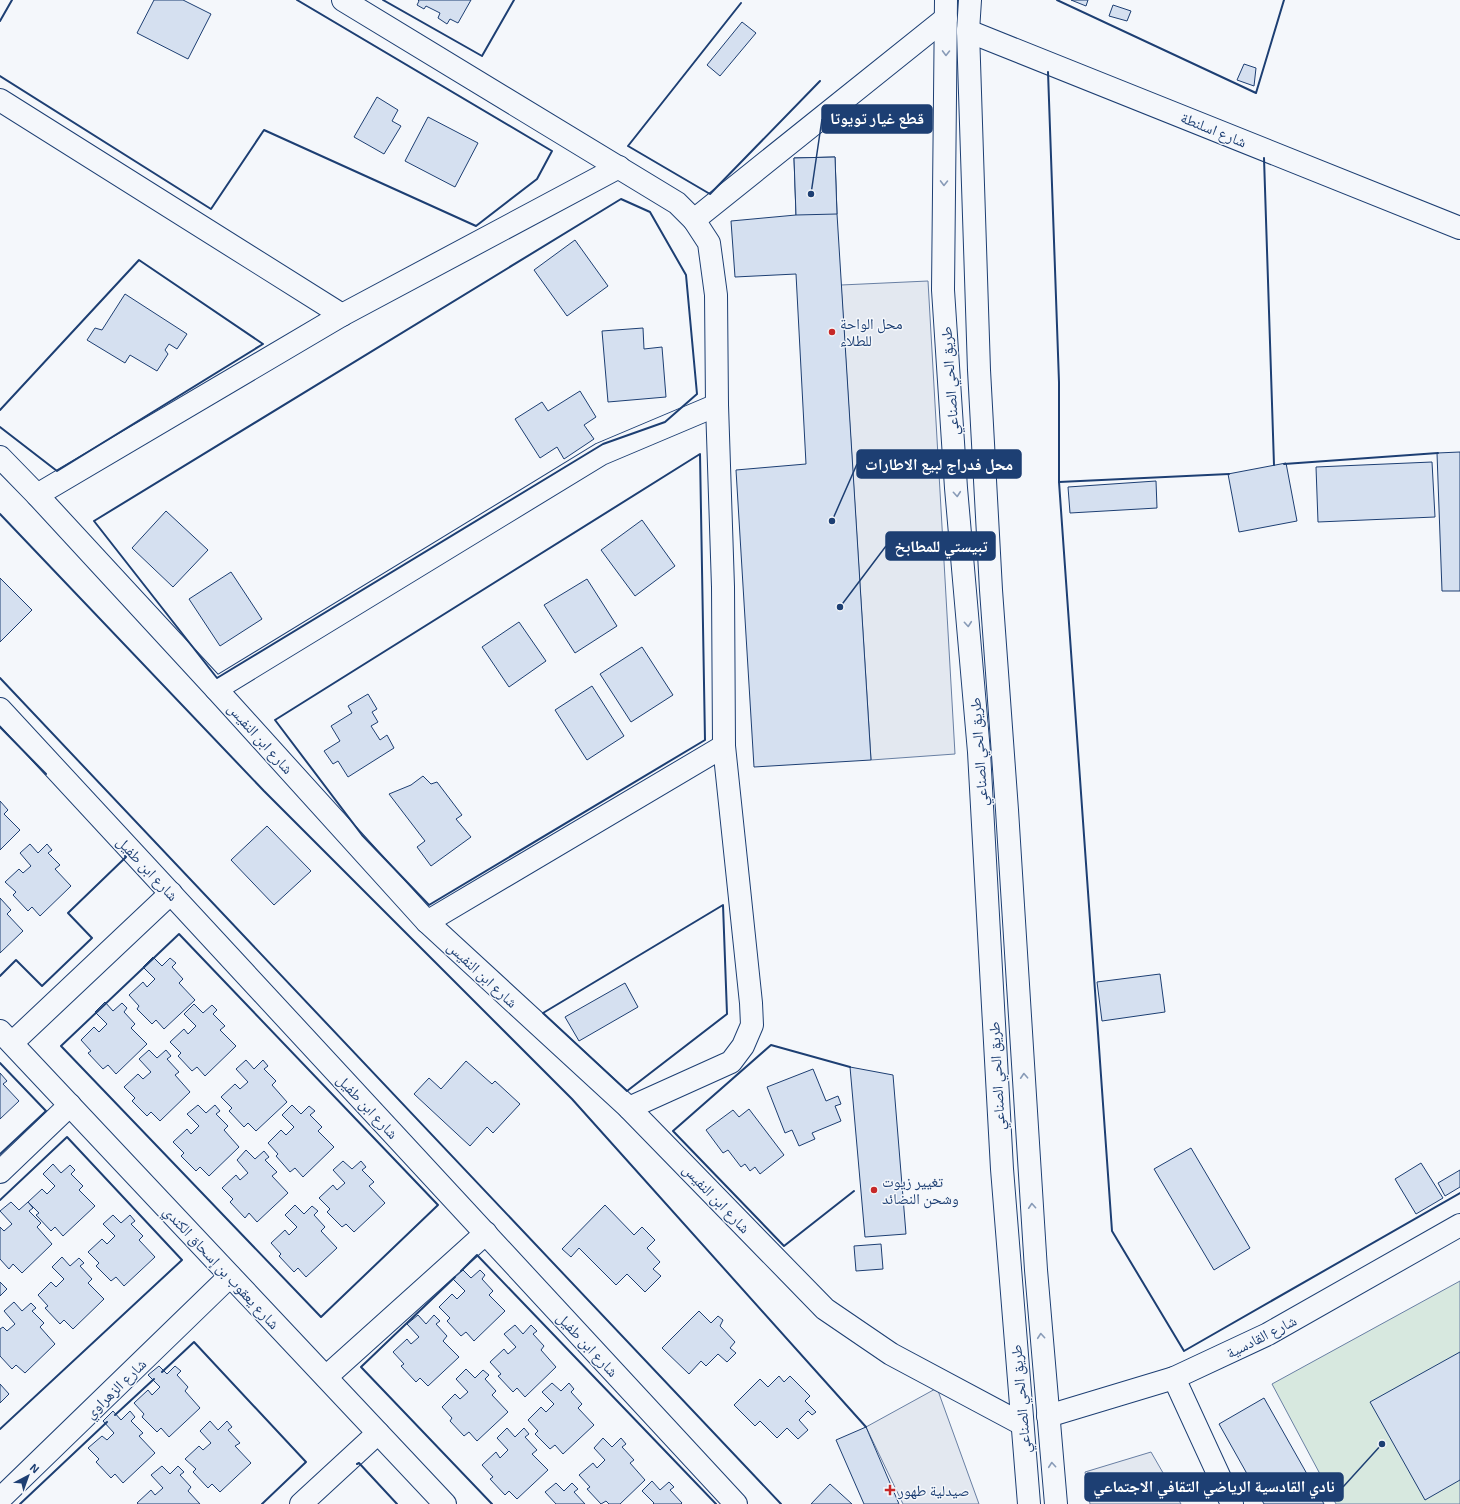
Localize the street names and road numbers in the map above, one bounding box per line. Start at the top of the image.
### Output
street label: شارع اسلنطة [1178,108,1250,152]
street label: طريق الحي الصناعي [936,326,966,436]
street label: طريق الحي الصناعي [965,697,995,807]
street label: شارع ابن النفيس [223,699,298,779]
street label: شارع ابن طفيل [112,832,183,905]
street label: شارع ابن النفيس [443,937,522,1013]
street label: طريق الحي الصناعي [984,1021,1012,1131]
street label: شارع ابن طفيل [332,1070,403,1143]
street label: شارع ابن النفيس [678,1160,755,1238]
street label: شارع يعقوب بن إسحاق الكندي [157,1202,284,1335]
street label: شارع ابن طفيل [552,1308,623,1381]
street label: شارع القادسية [1223,1311,1300,1363]
street label: طريق الحي الصناعي [1006,1344,1038,1454]
street label: شارع الزهراوي [81,1354,152,1424]

